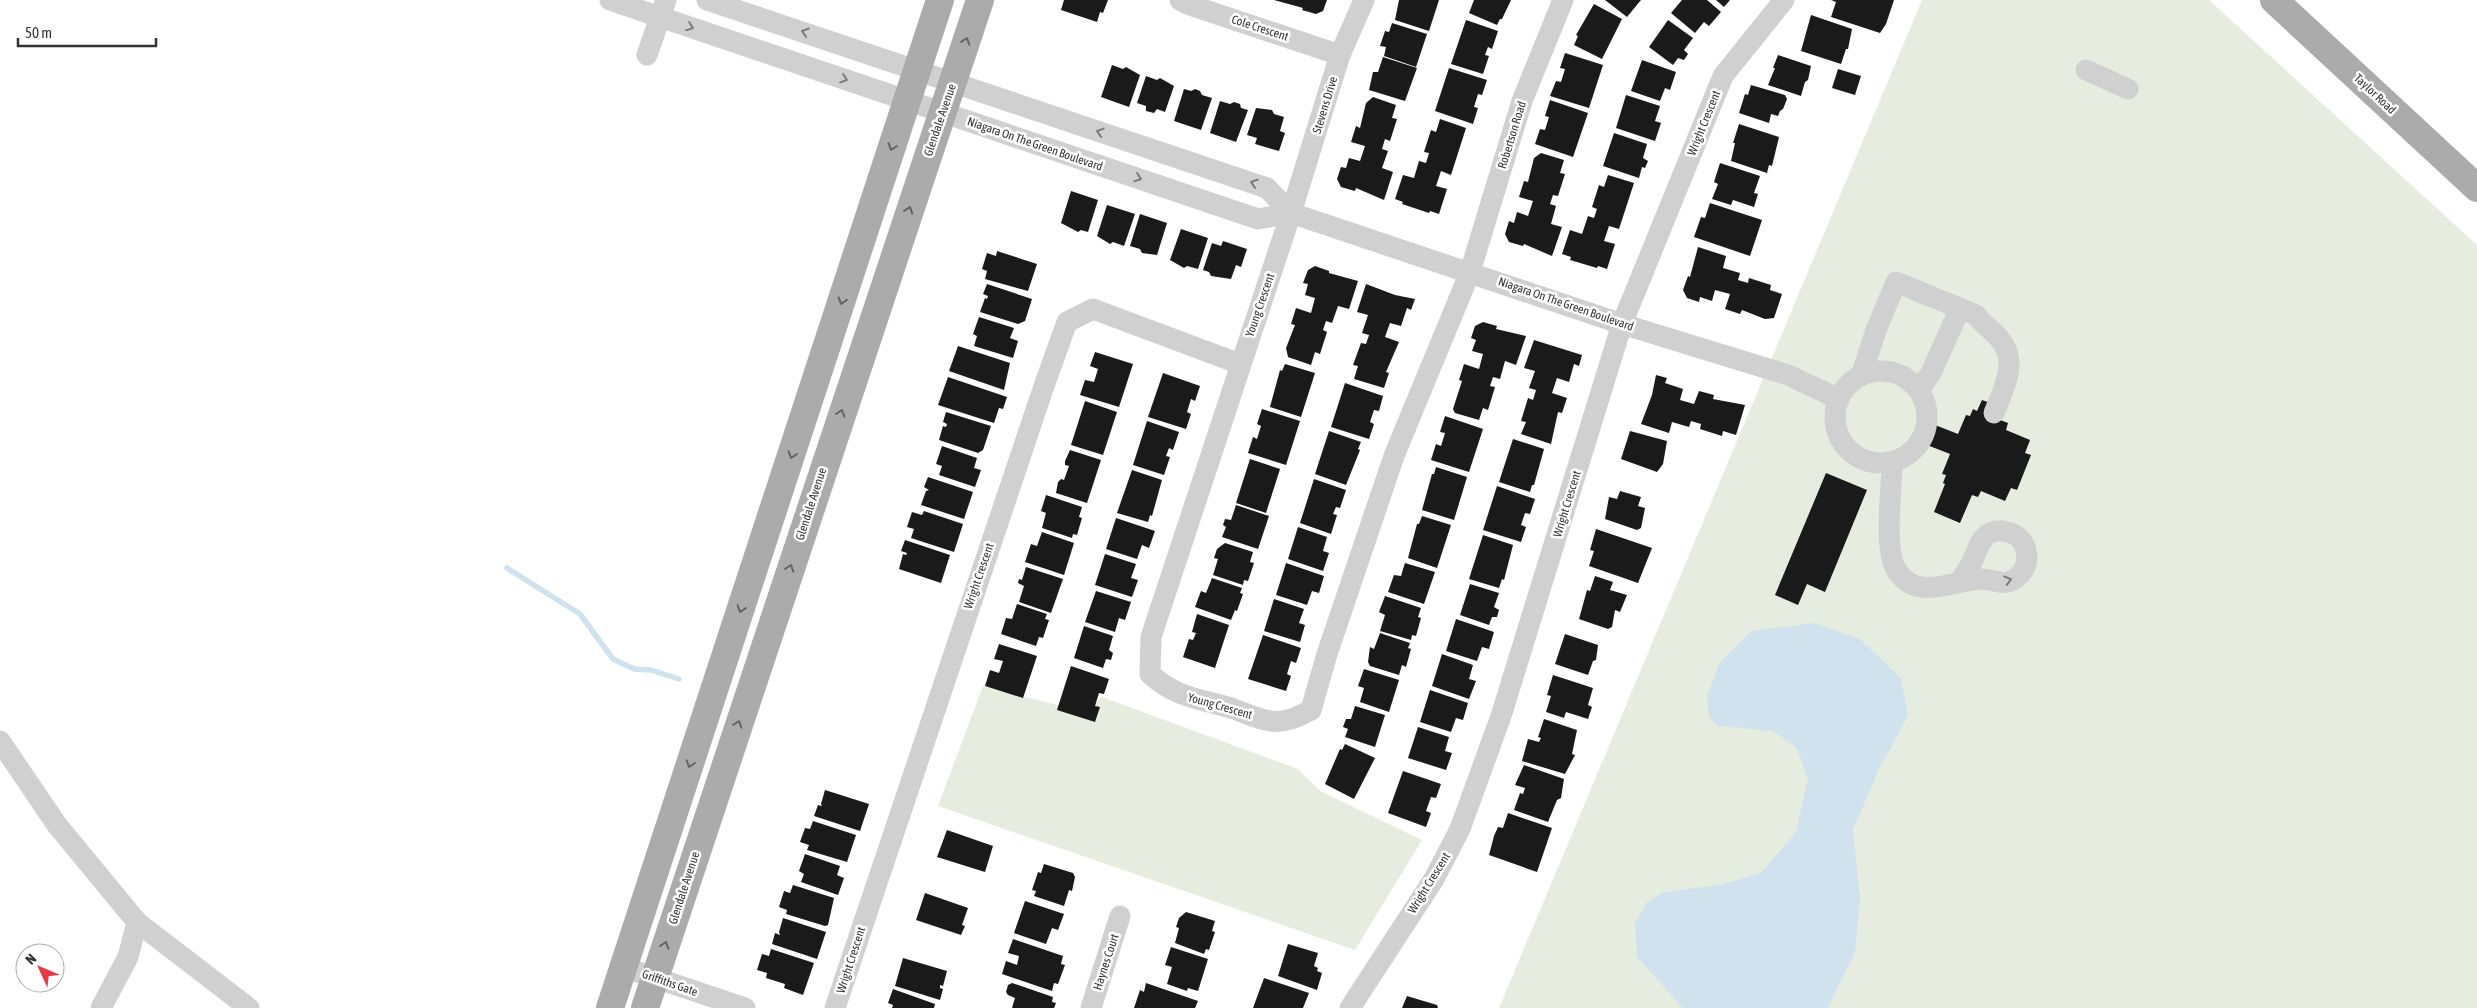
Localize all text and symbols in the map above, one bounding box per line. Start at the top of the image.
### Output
street label: Cole Crescent [1230,12,1291,44]
scale bar [18,15,155,47]
one-way arrow [685,21,693,31]
text: 50 m [25,24,52,41]
one-way arrow [801,27,809,37]
one-way arrow [960,38,970,46]
street label: Taylor Road [2351,71,2399,117]
one-way arrow [839,73,847,83]
street label: Stevens Drive [1310,75,1340,135]
street label: Glendale Avenue [921,82,959,158]
street label: Wright Crescent [1685,88,1724,158]
street label: Robertson Road [1495,100,1529,170]
street label: Niagara On The Green Boulevard [965,114,1105,174]
one-way arrow [1096,128,1104,138]
one-way arrow [888,142,898,150]
one-way arrow [1133,173,1141,183]
one-way arrow [1250,179,1259,189]
one-way arrow [903,206,913,214]
street label: Young Crescent [1243,271,1278,339]
street label: Niagara On The Green Boulevard [1496,274,1636,334]
one-way arrow [838,296,848,304]
one-way arrow [835,410,845,418]
one-way arrow [787,450,797,459]
street label: Glendale Avenue [793,466,829,542]
street label: Wright Crescent [1550,469,1584,539]
street label: Wright Crescent [961,541,997,611]
one-way arrow [784,564,794,572]
one-way arrow [2003,576,2012,586]
one-way arrow [736,604,746,613]
street label: Young Crescent [1186,690,1254,722]
one-way arrow [732,721,742,729]
one-way arrow [686,759,696,767]
street label: Glendale Avenue [666,850,702,926]
street label: Wright Crescent [1405,850,1453,916]
street label: Wright Crescent [834,925,868,995]
street label: Haynes Court [1090,932,1122,992]
one-way arrow [659,941,669,950]
north arrow [15,943,65,993]
text: N [22,950,39,967]
street label: Griffiths Gate [640,967,700,999]

